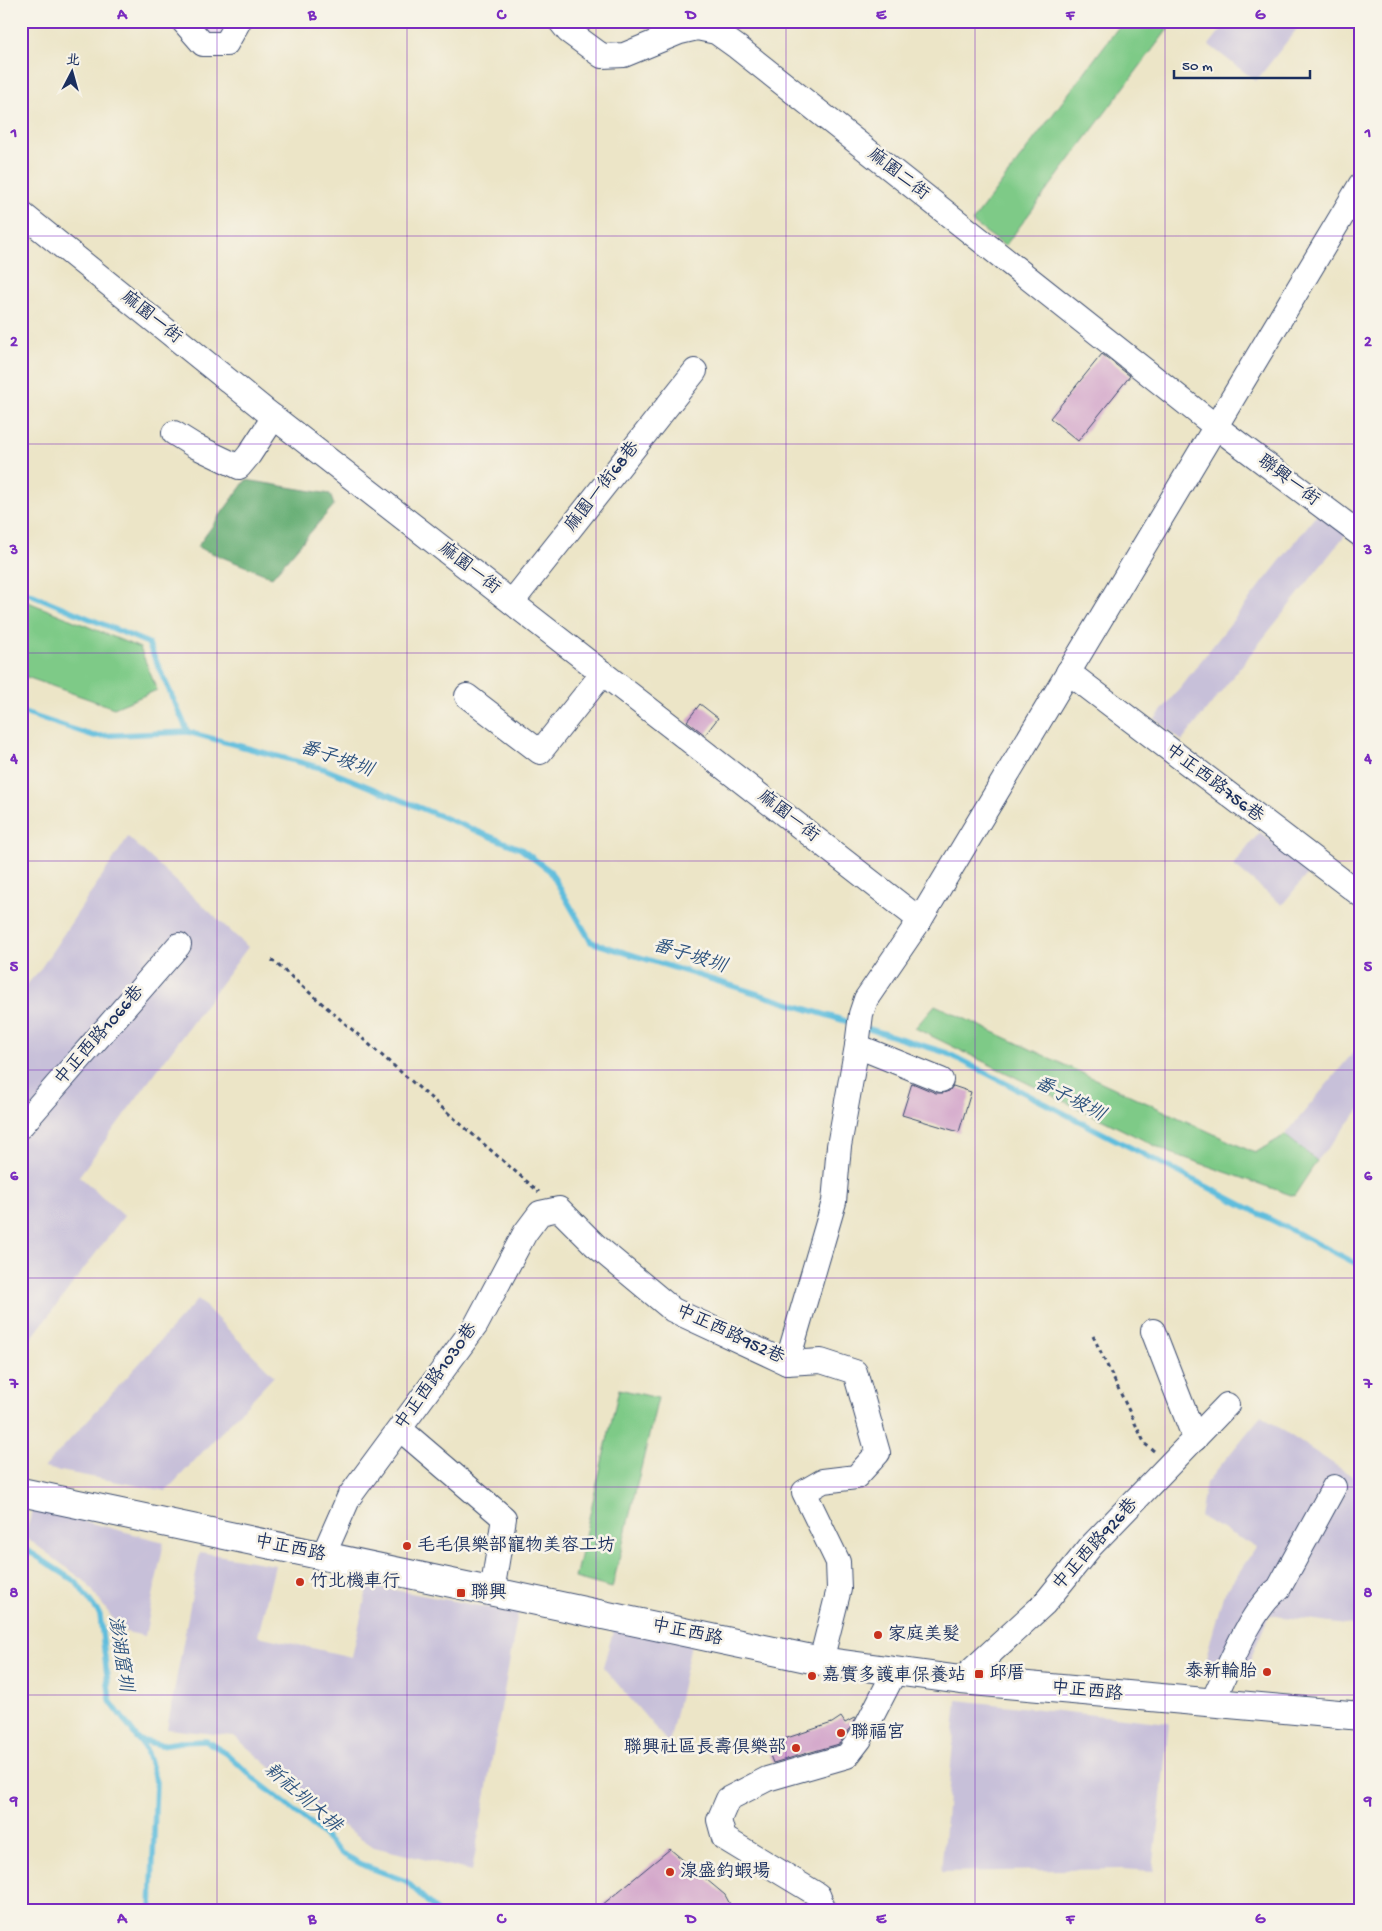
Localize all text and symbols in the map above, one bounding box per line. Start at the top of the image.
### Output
text: A [116,7,128,26]
text: B [307,7,317,26]
text: C [496,7,507,26]
text: D [684,7,697,26]
text: E [876,7,887,26]
text: F [1065,7,1076,26]
text: G [1255,7,1266,26]
north arrow [48,48,98,98]
scale bar [1174,48,1311,80]
text: 北 [65,52,81,71]
text: 50 m [1182,58,1213,76]
text: 1 [10,125,17,144]
text: 1 [1364,125,1371,144]
street label: 麻園二街 [863,144,933,205]
street label: 麻園一街 [116,286,186,349]
text: 2 [10,334,18,353]
text: 2 [1364,334,1372,353]
street label: 麻園一街68巷 [560,437,645,536]
street label: 聯興一街 [1253,450,1324,511]
street label: 麻園一街 [434,538,504,599]
text: 3 [9,542,18,561]
text: 3 [1363,542,1372,561]
water label: 番子坡圳 [296,736,378,784]
street label: 中正西路756巷 [1161,739,1268,828]
text: 4 [9,751,18,770]
text: 4 [1363,751,1372,770]
street label: 麻園一街 [753,786,823,847]
water label: 番子坡圳 [649,934,731,980]
text: 5 [10,959,19,978]
text: 5 [1364,959,1373,978]
street label: 中正西路1066巷 [50,981,149,1090]
water label: 番子坡圳 [1030,1072,1110,1128]
text: 6 [10,1168,19,1187]
text: 6 [1364,1168,1373,1187]
street label: 中正西路952巷 [672,1300,788,1369]
street label: 中正西路1030巷 [390,1319,483,1435]
text: 7 [9,1376,19,1395]
text: 7 [1363,1376,1373,1395]
street label: 中正西路926巷 [1048,1494,1143,1595]
street label: 中正西路 [253,1530,328,1567]
place label: 毛毛俱樂部寵物美容工坊 [417,1535,615,1557]
marker: 毛毛俱樂部寵物美容工坊 [401,1540,413,1552]
place label: 竹北機車行 [310,1571,400,1593]
marker: 竹北機車行 [294,1576,306,1588]
place label: 聯興 [471,1582,507,1604]
text: 8 [10,1585,19,1604]
text: 8 [1364,1585,1373,1604]
marker: 聯興 [455,1587,467,1599]
street label: 中正西路 [650,1614,725,1651]
water label: 澎湖窟圳 [102,1615,138,1695]
place label: 家庭美髮 [888,1624,960,1646]
marker: 家庭美髮 [872,1629,884,1641]
place label: 泰新輪胎 [1185,1661,1257,1683]
place label: 邱厝 [989,1663,1025,1685]
place label: 嘉實多護車保養站 [822,1665,966,1687]
marker: 泰新輪胎 [1261,1666,1273,1678]
marker: 邱厝 [973,1668,985,1680]
marker: 嘉實多護車保養站 [806,1670,818,1682]
street label: 中正西路 [1050,1677,1124,1706]
place label: 聯福宮 [851,1722,905,1744]
marker: 聯福宮 [835,1727,847,1739]
place label: 聯興社區長壽俱樂部 [624,1737,786,1759]
marker: 聯興社區長壽俱樂部 [790,1742,802,1754]
water label: 新社圳大排 [259,1758,348,1840]
text: 9 [9,1793,18,1812]
text: 9 [1363,1793,1372,1812]
place label: 湶盛釣蝦場 [680,1861,770,1883]
marker: 湶盛釣蝦場 [664,1866,676,1878]
text: A [116,1911,128,1930]
text: B [307,1911,317,1930]
text: C [496,1911,507,1930]
text: D [684,1911,697,1930]
text: E [876,1911,887,1930]
text: F [1065,1911,1076,1930]
text: G [1255,1911,1266,1930]

